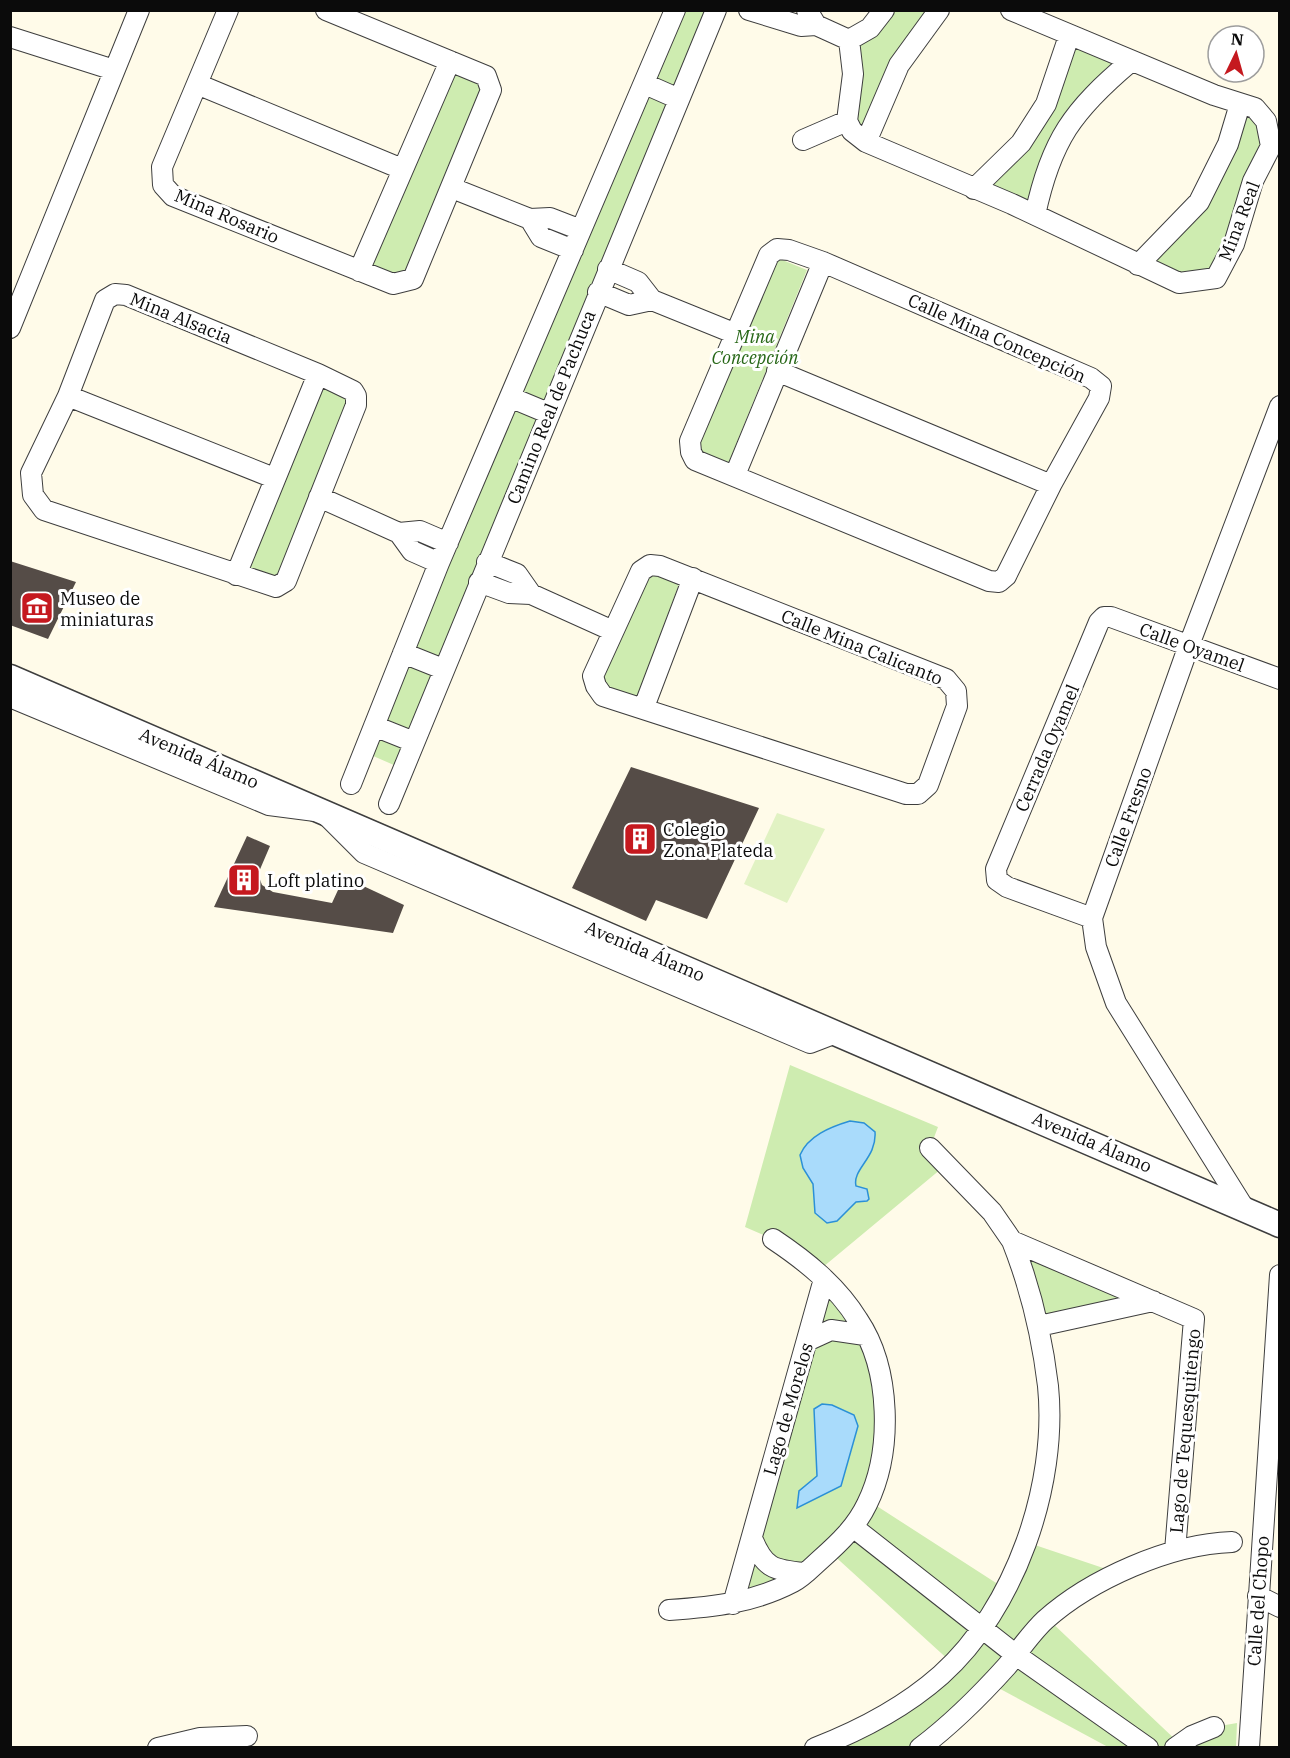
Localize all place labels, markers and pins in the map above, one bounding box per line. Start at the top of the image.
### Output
place label: Museo de miniaturas [60,587,154,631]
museum icon: Museo de miniaturas [19,590,55,626]
place label: Colegio Zona Plateda [663,818,773,862]
building icon: Colegio Zona Plateda [622,821,658,857]
building icon: Loft platino [226,862,262,898]
place label: Loft platino [267,869,364,892]

